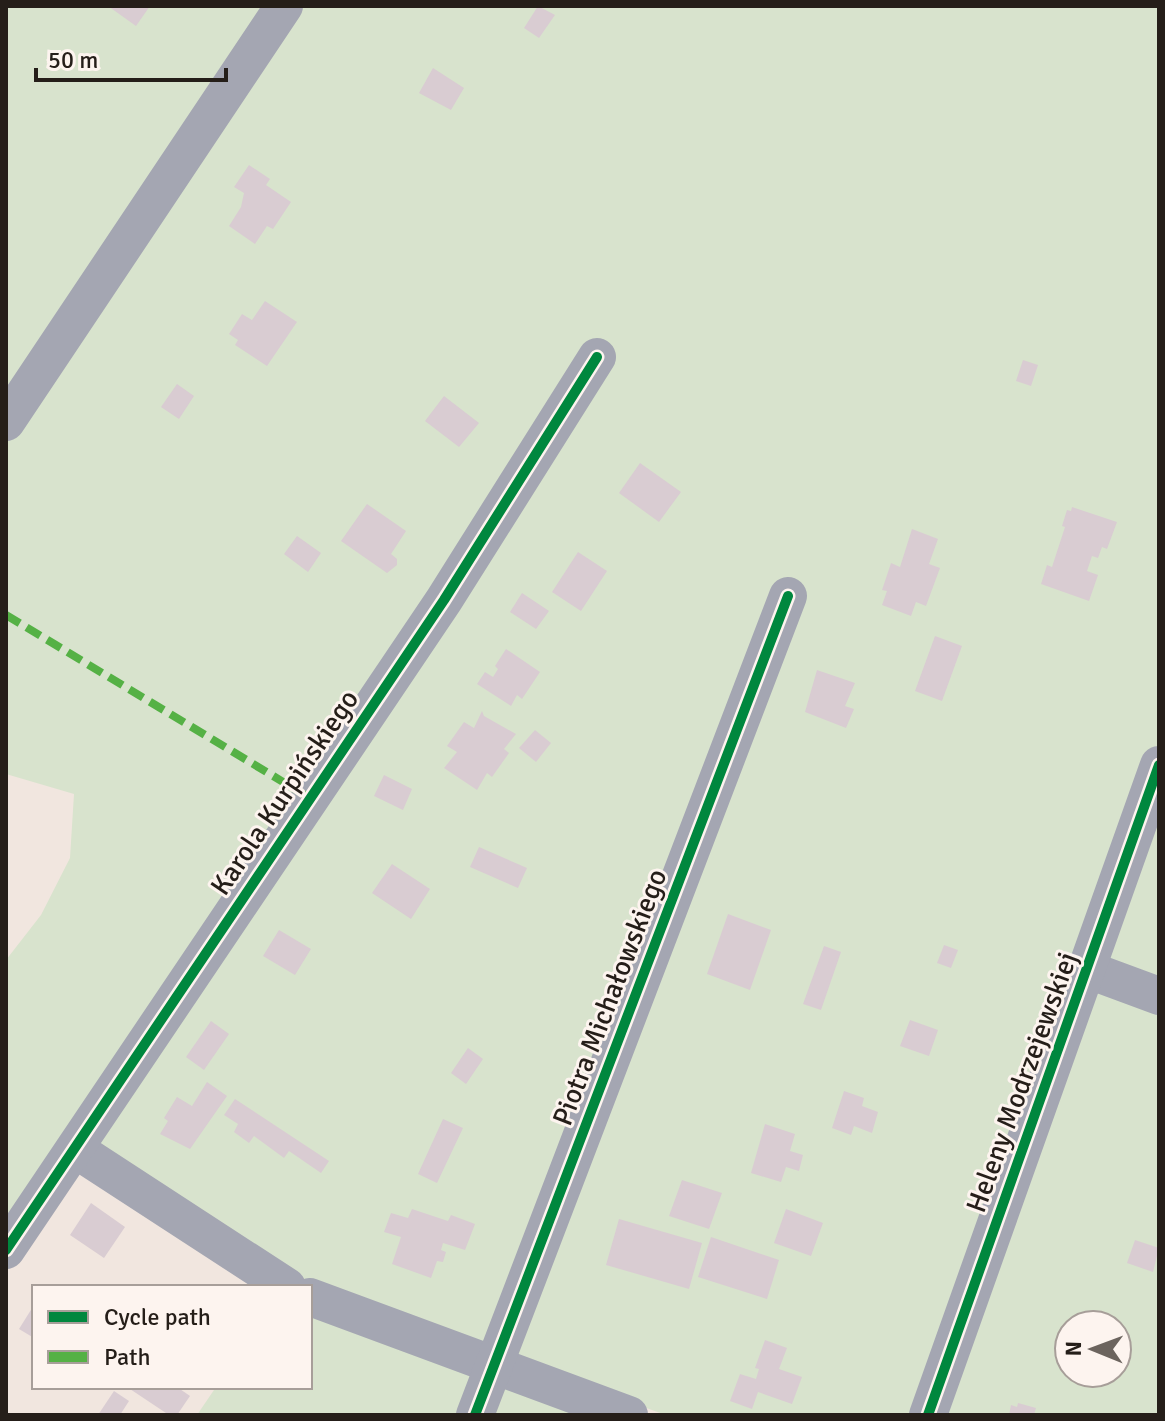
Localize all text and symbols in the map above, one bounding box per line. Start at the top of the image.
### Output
scale bar [36,32,226,82]
text: 50 m [48,45,98,75]
street label: Karola Kurpińskiego [204,683,366,902]
street label: Piotra Michałowskiego [545,864,675,1130]
street label: Heleny Modrzejewskiej [959,947,1085,1217]
legend [32,1285,312,1389]
text: Cycle path [104,1302,211,1332]
north arrow [1053,1309,1133,1389]
text: N [1060,1341,1087,1357]
text: Path [104,1342,150,1372]

